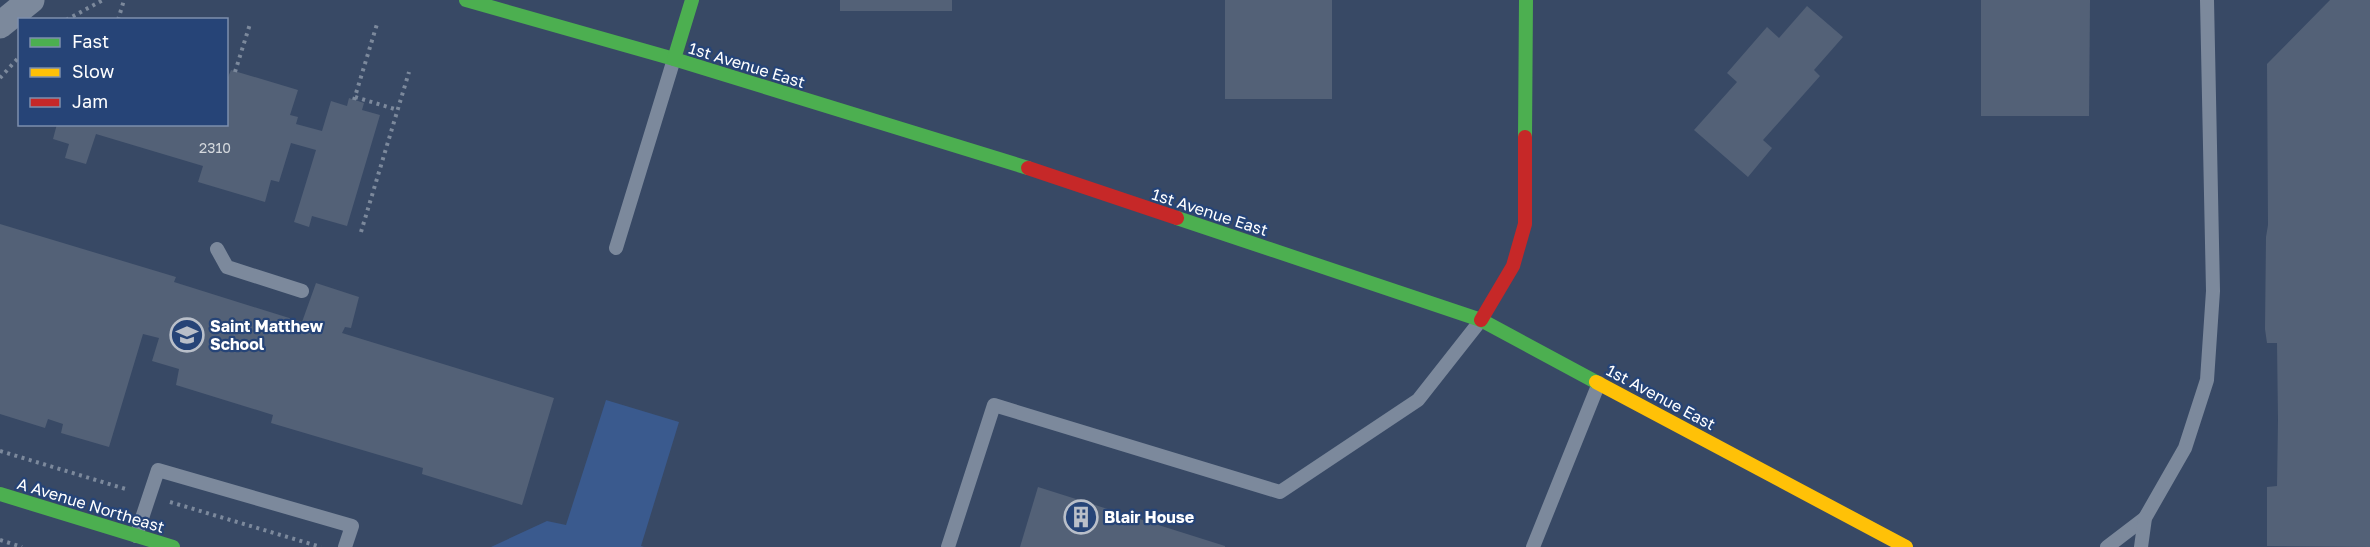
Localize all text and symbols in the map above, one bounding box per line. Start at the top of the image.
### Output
legend [18,18,228,126]
text: Fast [72,30,109,52]
street label: 1st Avenue East [686,38,808,92]
text: Slow [72,60,115,82]
text: Jam [72,90,108,112]
house number: 2310 [199,139,231,156]
street label: 1st Avenue East [1150,184,1270,240]
place label: Saint Matthew School [210,316,324,354]
school or university icon: Saint Matthew School [169,317,205,353]
street label: 1st Avenue East [1603,360,1719,434]
street label: A Avenue Northeast [15,473,167,537]
building icon: Blair House [1063,499,1099,535]
place label: Blair House [1104,507,1194,527]

